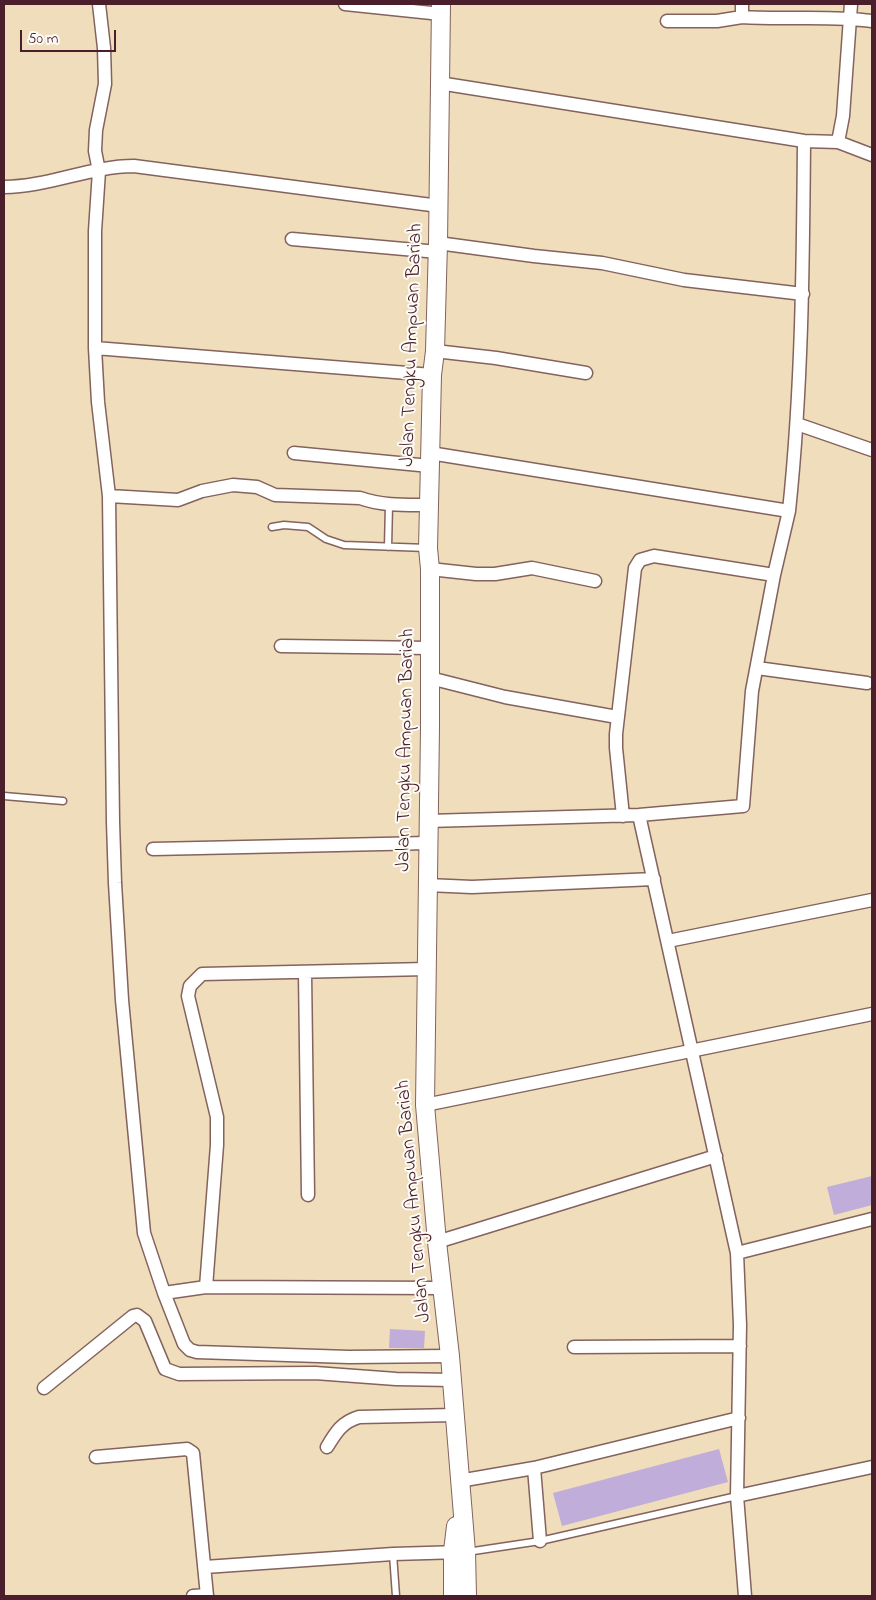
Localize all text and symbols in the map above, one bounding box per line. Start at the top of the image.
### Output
scale bar [22,20,119,52]
text: 50 m [28,28,58,50]
street label: Jalan Tengku Ampuan Bariah [397,223,429,467]
street label: Jalan Tengku Ampuan Bariah [393,628,421,872]
street label: Jalan Tengku Ampuan Bariah [392,1079,438,1323]

